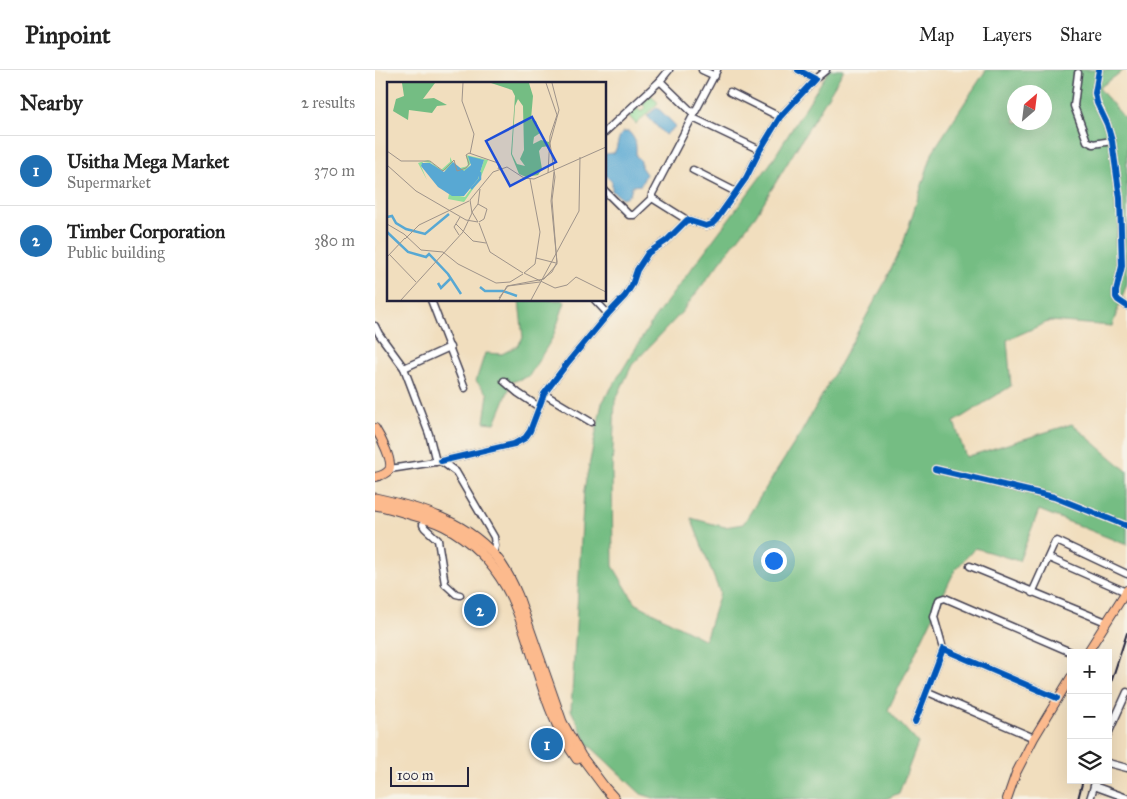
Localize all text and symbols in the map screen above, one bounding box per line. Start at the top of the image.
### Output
text: Pinpoint [25,20,111,50]
text: Map [919,24,954,46]
text: Layers [982,24,1032,46]
text: Share [1060,24,1102,46]
inset map [387,82,606,301]
north arrow [1007,85,1052,130]
text: Nearby [20,90,83,116]
text: 2 results [301,93,355,112]
text: Usitha Mega Market [67,150,229,173]
text: 1 [33,161,39,180]
text: 370 m [314,161,355,180]
text: Supermarket [67,173,151,192]
text: Timber Corporation [67,220,225,243]
text: 2 [32,231,40,250]
text: 380 m [314,231,355,250]
text: Public building [67,243,165,262]
your location [761,548,787,574]
pin: 2 [464,591,496,629]
map controls [1067,649,1112,784]
button: + [1067,649,1112,694]
button: − [1067,694,1112,739]
pin: 1 [531,725,563,763]
button: layers [1067,739,1112,784]
scale bar [390,764,469,787]
text: 100 m [397,767,434,784]

